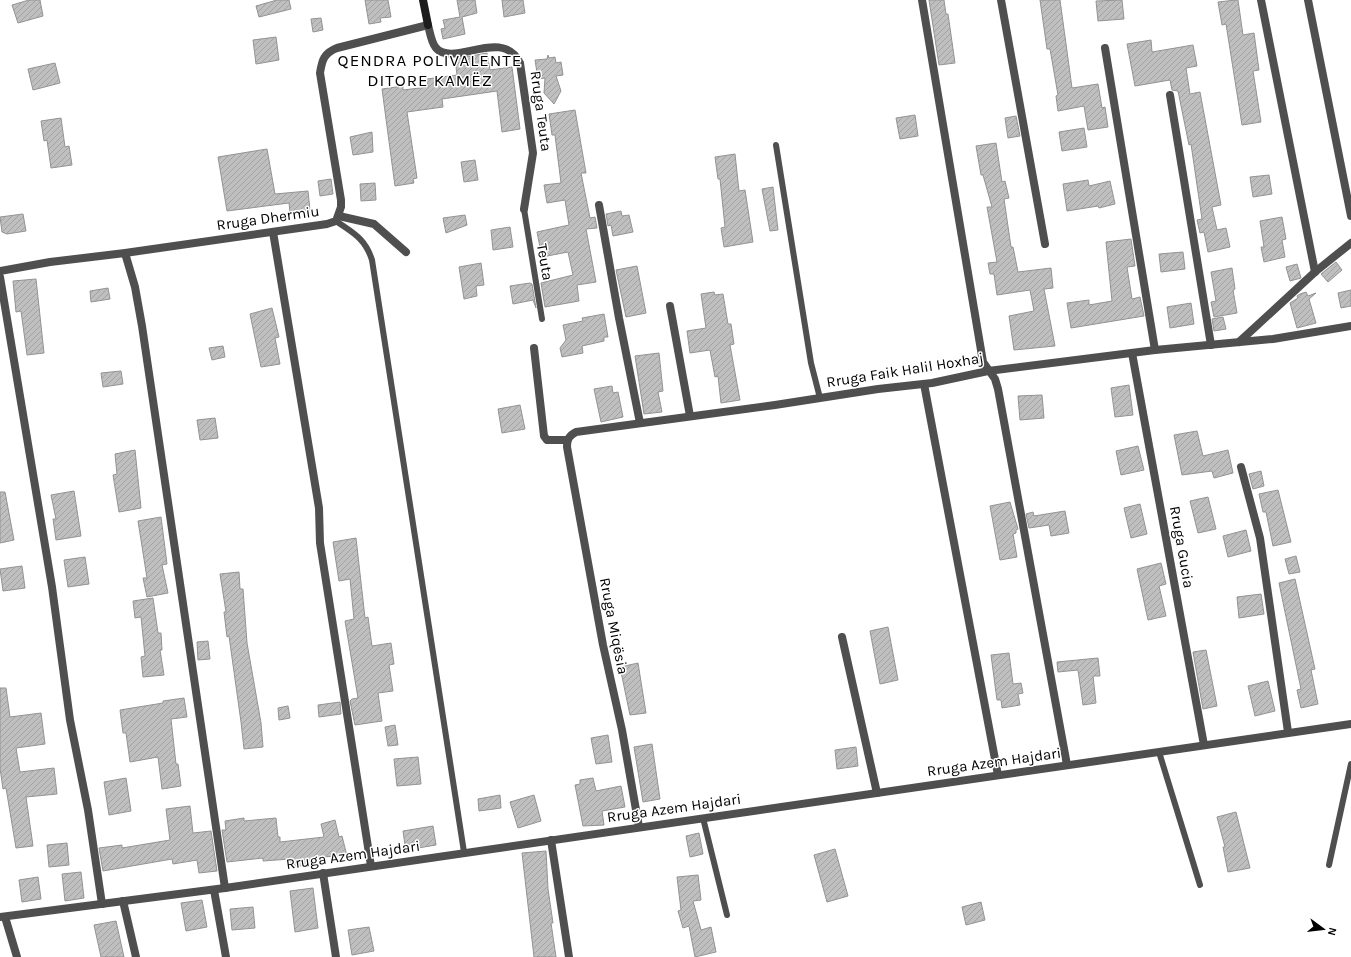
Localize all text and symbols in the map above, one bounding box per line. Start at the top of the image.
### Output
district label: QENDRA POLIVALENTE DITORE KAMËZ [338,50,522,90]
street label: Rruga Teuta [526,70,556,152]
street label: Rruga Dhermiu [215,202,321,234]
street label: Teuta [533,242,557,282]
street label: Rruga Faik Halil Hoxhaj [825,349,985,391]
street label: Rruga Gucia [1166,504,1198,590]
street label: Rruga Miqësia [596,576,632,676]
street label: Rruga Azem Hajdari [926,744,1062,780]
street label: Rruga Azem Hajdari [606,790,742,826]
street label: Rruga Azem Hajdari [285,837,421,873]
north arrow [1303,909,1343,949]
text: N [1325,926,1339,937]

